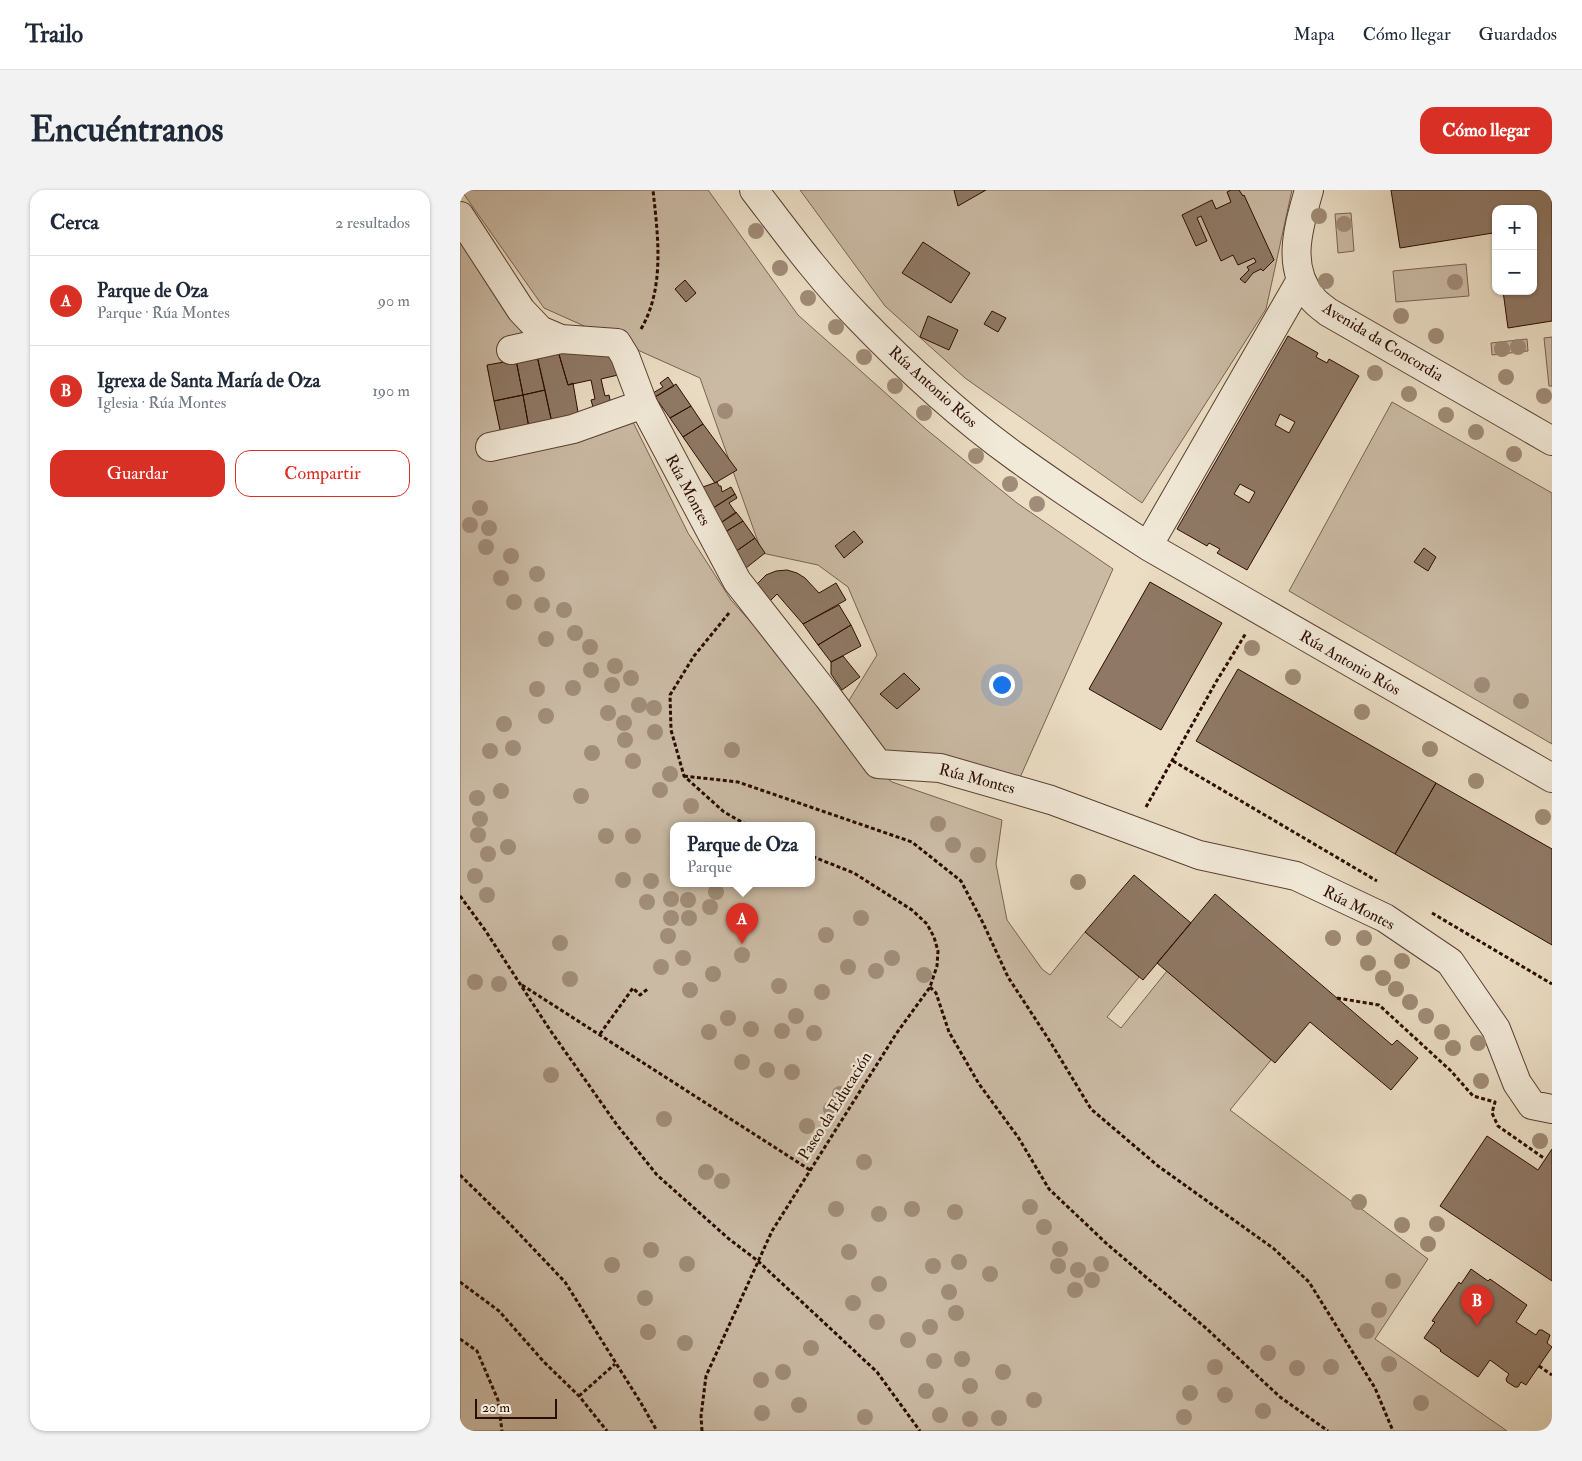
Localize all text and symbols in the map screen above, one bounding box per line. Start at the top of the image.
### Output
text: Trailo [25,19,83,50]
text: Mapa [1294,23,1335,46]
text: Cómo llegar [1363,23,1451,46]
text: Guardados [1479,23,1557,46]
button: Cómo llegar [1420,107,1552,154]
text: Encuéntranos [30,108,223,152]
map controls [1492,205,1537,295]
button: + [1492,205,1537,250]
text: Cerca [50,209,99,236]
text: 2 resultados [335,213,410,233]
button: − [1492,250,1537,295]
text: Parque de Oza [97,279,208,303]
text: A [61,291,71,311]
text: 90 m [378,291,410,311]
street label: Avenida da Concordia [1318,297,1447,386]
text: Parque · Rúa Montes [97,303,230,323]
street label: Rúa Antonio Ríos [884,342,982,432]
text: Igrexa de Santa María de Oza [97,369,320,393]
text: B [61,381,71,401]
text: 190 m [372,381,410,401]
text: Iglesia · Rúa Montes [97,393,226,413]
button: Guardar [50,450,225,497]
button: Compartir [235,450,410,497]
street label: Rúa Montes [661,451,715,529]
street label: Rúa Antonio Ríos [1296,626,1404,700]
your location [989,672,1015,698]
street label: Rúa Montes [937,759,1017,799]
popup [670,822,815,887]
text: Parque de Oza [687,833,798,857]
text: Parque [687,857,732,877]
street label: Rúa Montes [1320,881,1398,935]
pin: A [726,903,758,944]
street label: Paseo da Educación [794,1048,876,1164]
pin: B [1461,1285,1493,1326]
scale bar [475,1396,558,1419]
text: 20 m [482,1399,510,1416]

